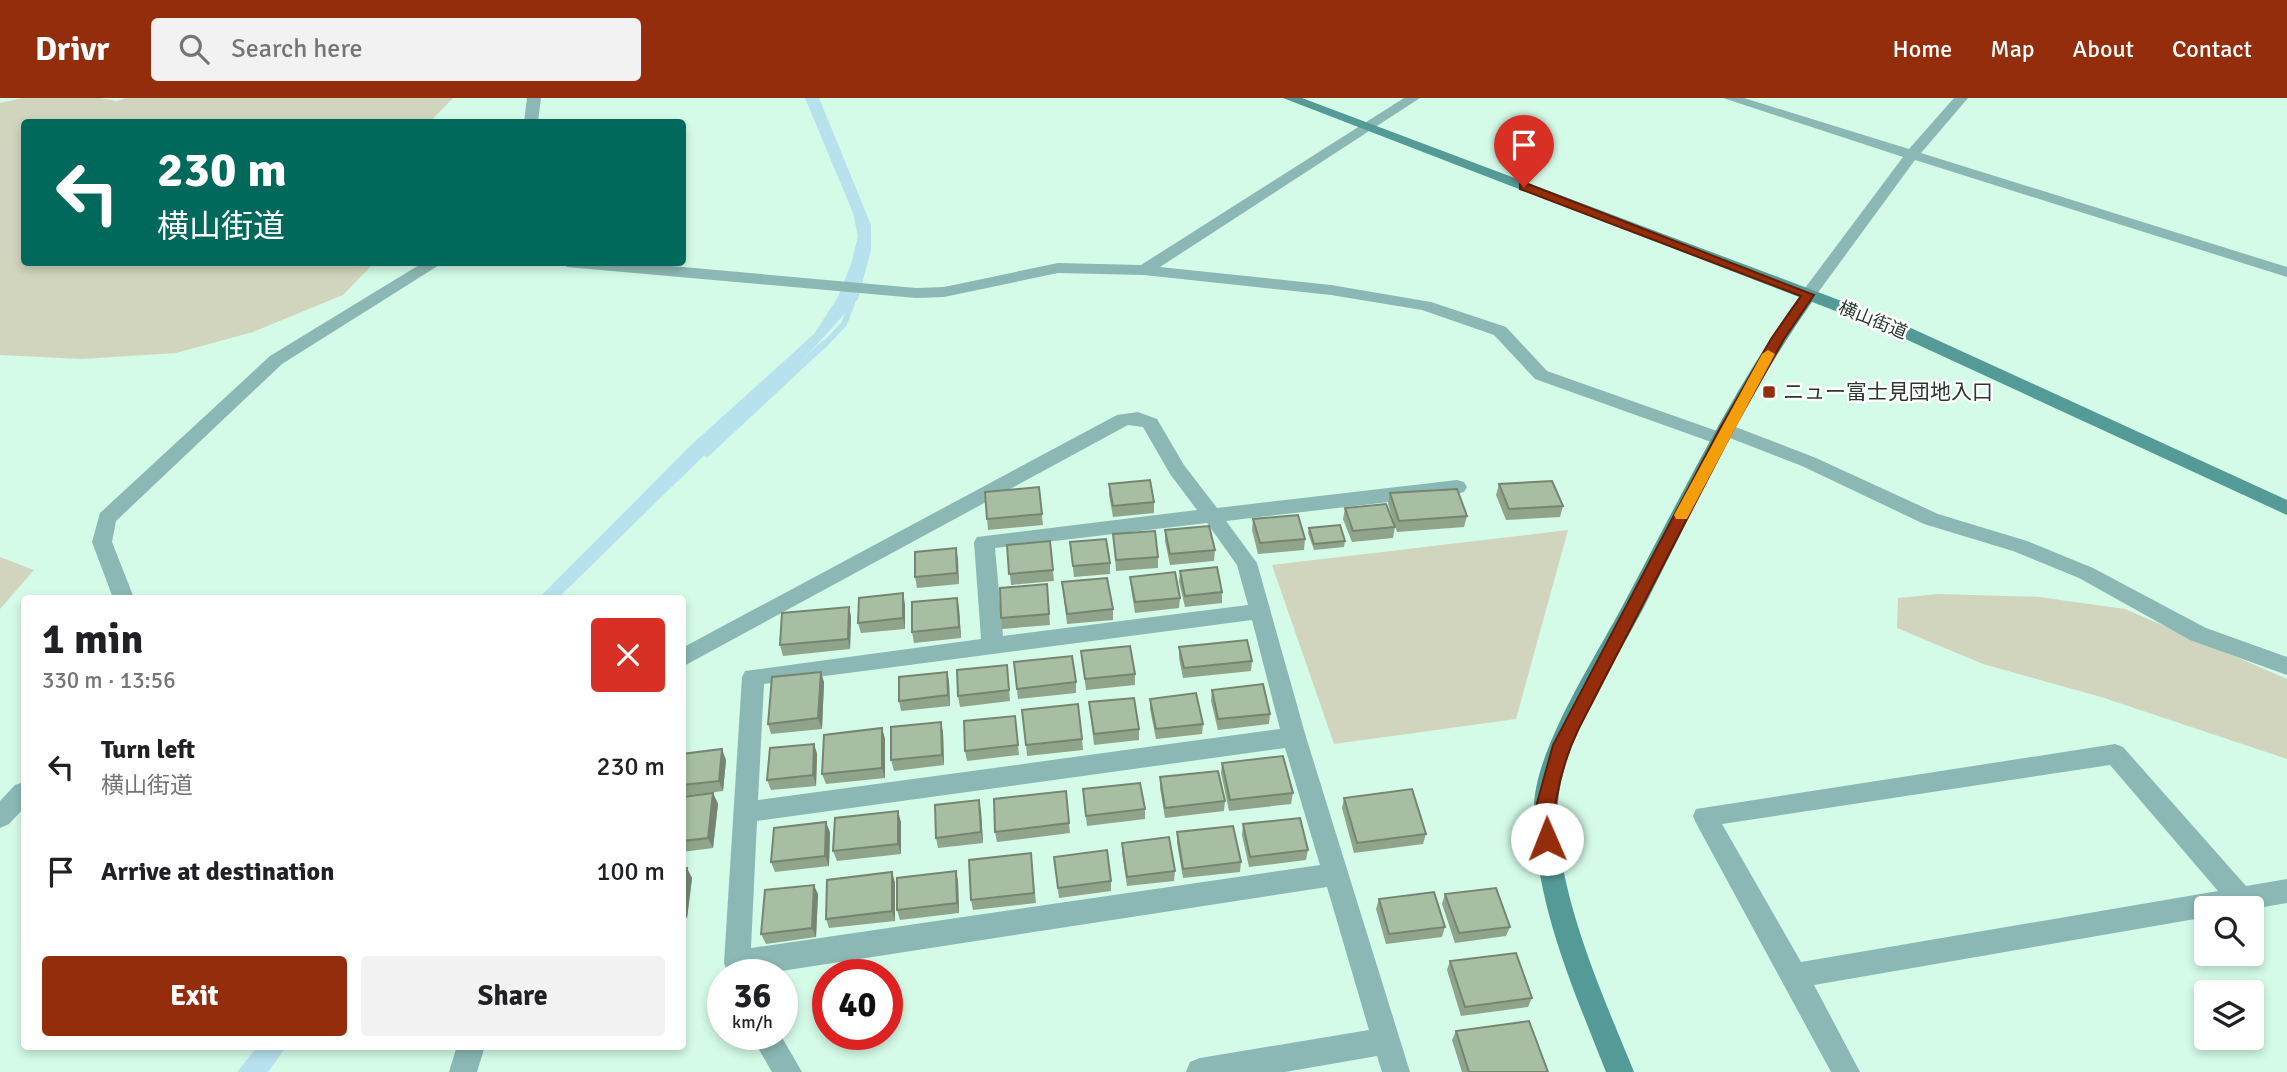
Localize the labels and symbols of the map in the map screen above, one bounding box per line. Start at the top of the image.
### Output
pin [1494,115,1554,187]
street label: 横山街道 [1836,296,1910,344]
place label: ニュー富士見団地入口 [1783,379,1993,405]
marker: ニュー富士見団地入口 [1761,384,1777,400]
position arrow [1510,802,1584,876]
speed limit sign: 40 [812,959,903,1050]

